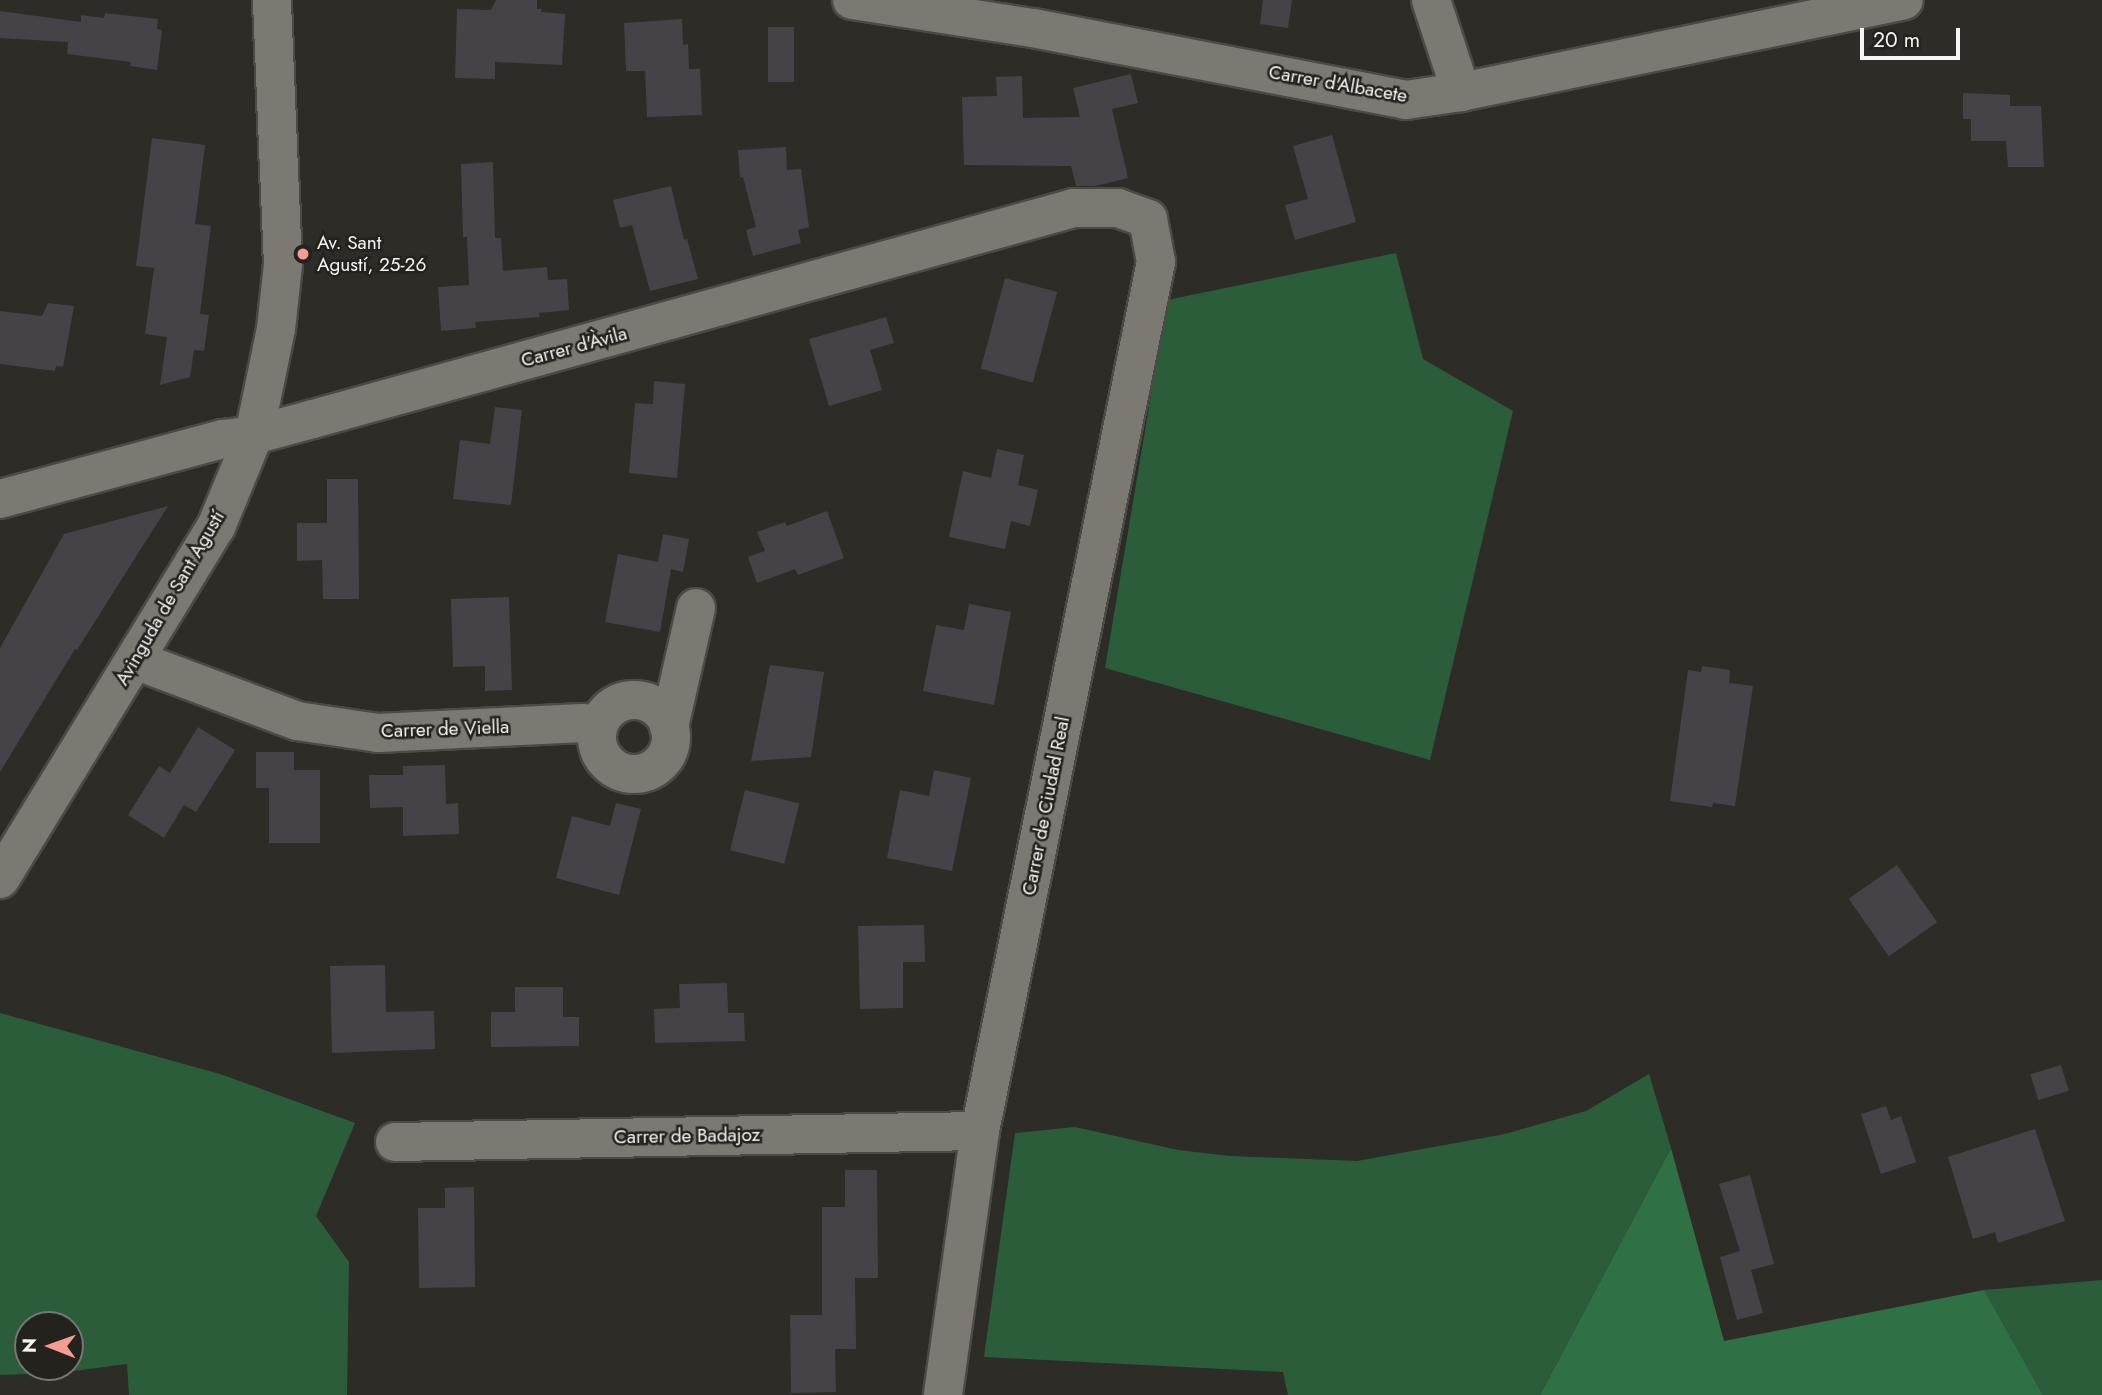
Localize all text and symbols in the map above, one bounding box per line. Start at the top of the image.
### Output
scale bar [1864,14,1964,58]
text: 20 m [1873,25,1920,55]
street label: Carrer d'Albacete [1267,61,1409,107]
place label: Av. Sant Agustí, 25-26 [317,232,426,276]
marker: Av. Sant Agustí, 25-26 [295,246,311,262]
street label: Carrer d'Àvila [519,322,629,372]
street label: Avinguda de Sant Agustí [111,507,229,689]
street label: Carrer de Viella [380,715,510,743]
street label: Carrer de Ciudad Real [1017,715,1075,897]
street label: Carrer de Badajoz [614,1123,760,1149]
north arrow [14,1311,84,1381]
text: N [16,1338,43,1353]

